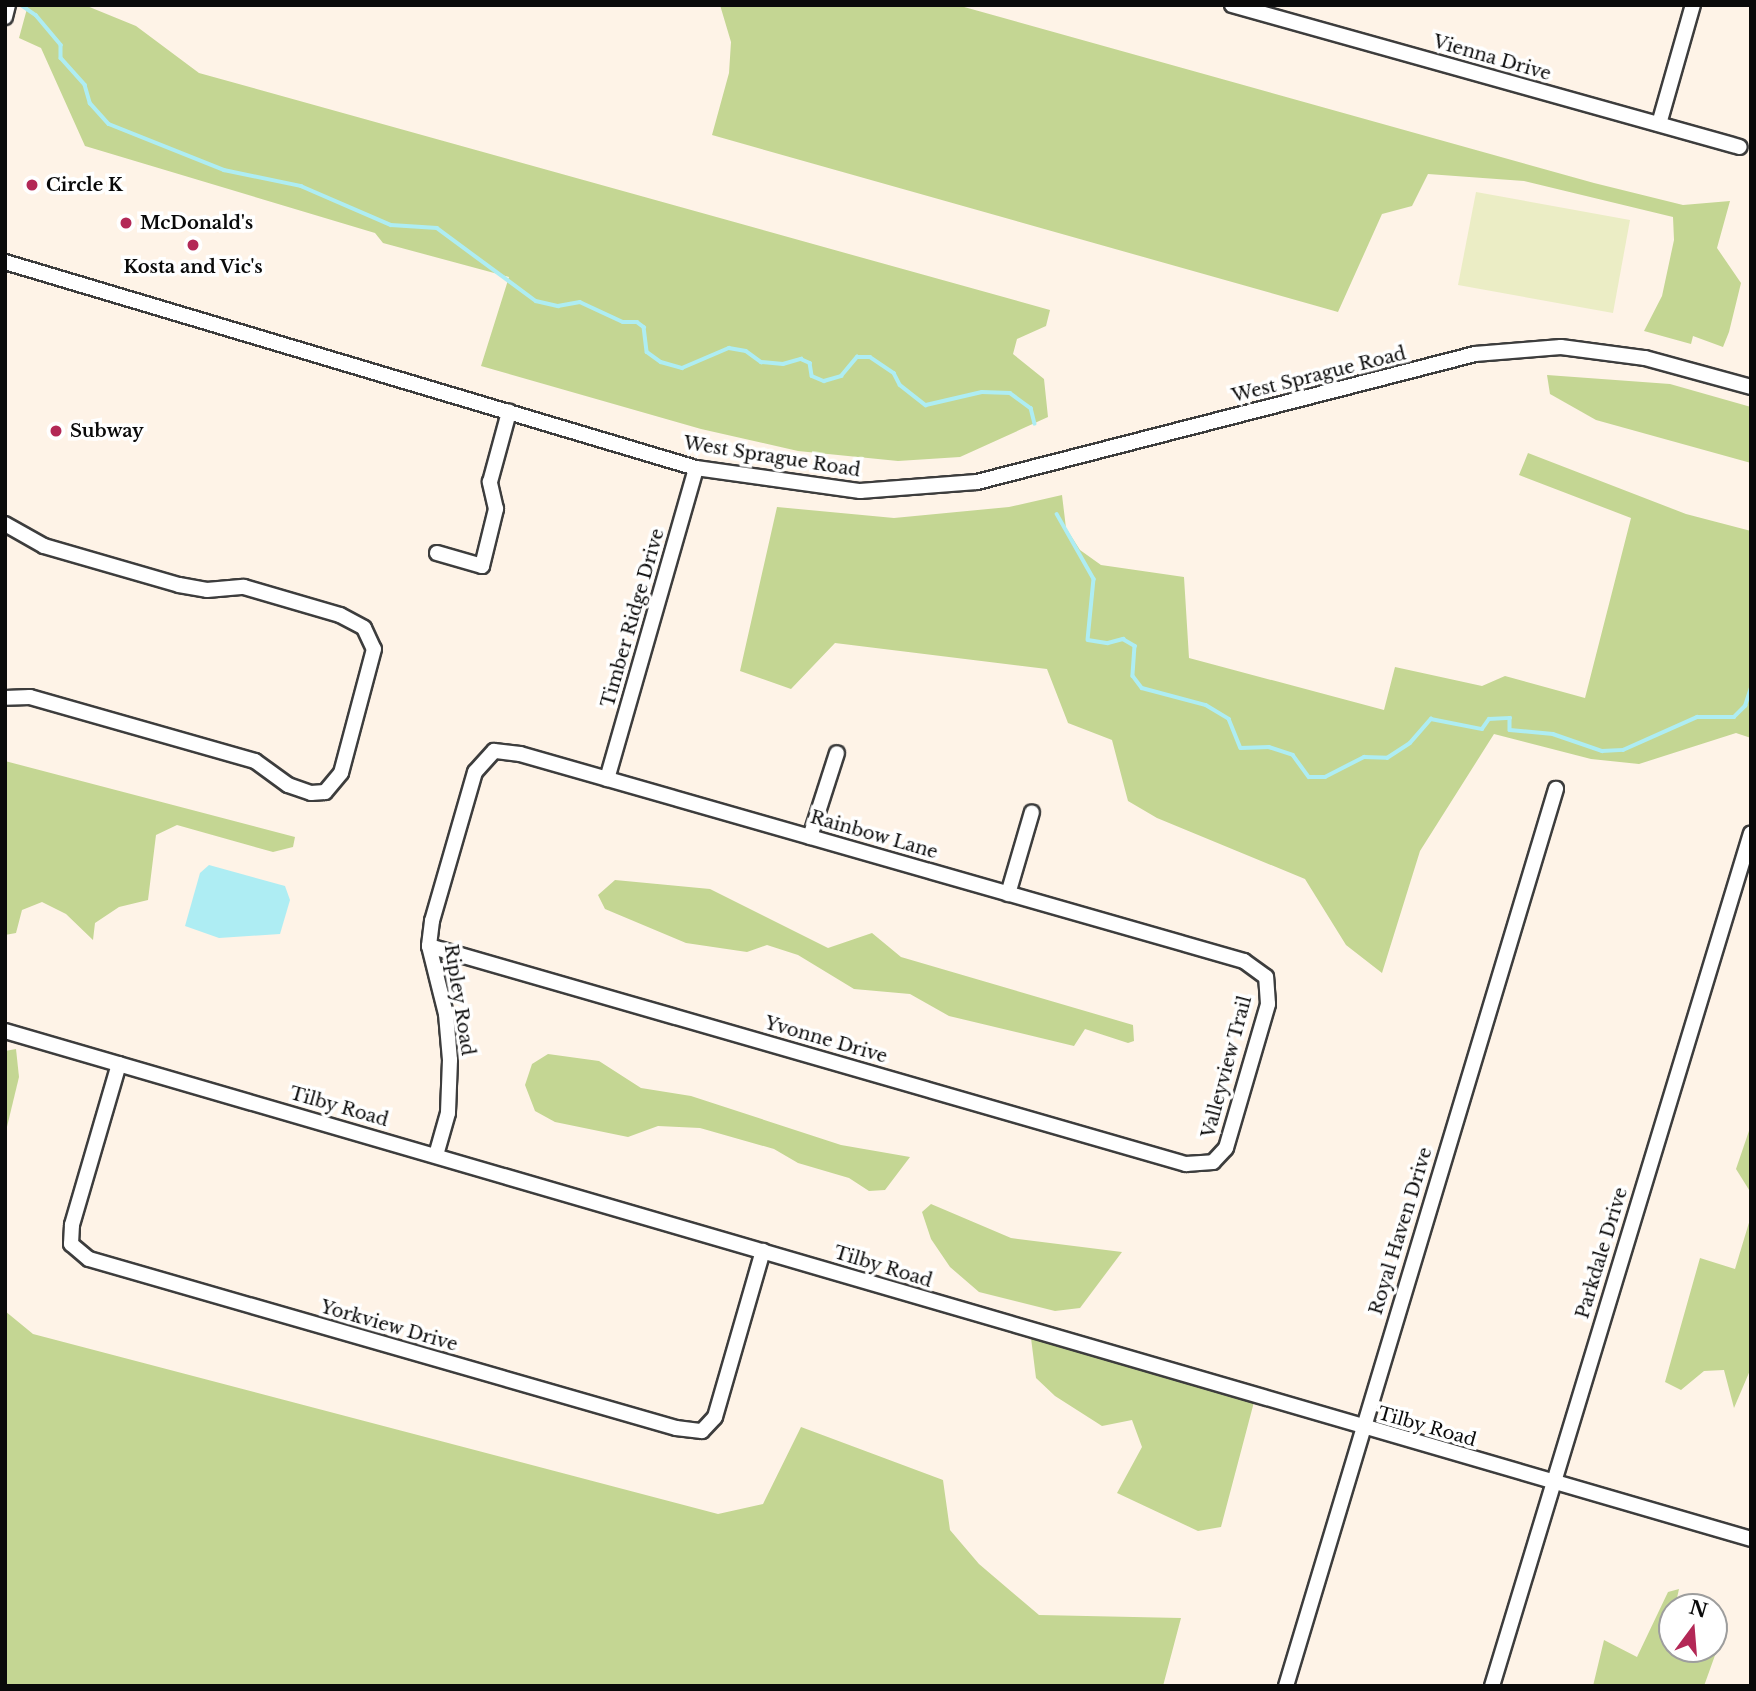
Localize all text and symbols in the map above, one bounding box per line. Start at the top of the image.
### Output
street label: Vienna Drive [1430,31,1554,85]
place label: Circle K [46,174,123,196]
marker: Circle K [24,177,40,193]
place label: McDonald's [140,212,253,234]
marker: McDonald's [118,215,134,231]
marker: Kosta and Vic's [185,237,201,253]
place label: Kosta and Vic's [123,256,263,278]
street label: West Sprague Road [1230,343,1408,407]
place label: Subway [70,420,144,442]
marker: Subway [48,423,64,439]
street label: West Sprague Road [682,432,862,482]
street label: Timber Ridge Drive [597,526,669,710]
street label: Rainbow Lane [808,806,940,864]
street label: Ripley Road [439,942,479,1058]
street label: Valleyview Trail [1198,993,1256,1141]
street label: Yvonne Drive [762,1012,890,1068]
street label: Tilby Road [287,1083,391,1131]
street label: Royal Haven Drive [1365,1145,1437,1317]
street label: Parkdale Drive [1572,1185,1632,1321]
street label: Tilby Road [831,1242,935,1292]
street label: Yorkview Drive [318,1296,460,1356]
street label: Tilby Road [1375,1403,1479,1451]
north arrow [1658,1593,1728,1663]
text: N [1687,1596,1710,1623]

